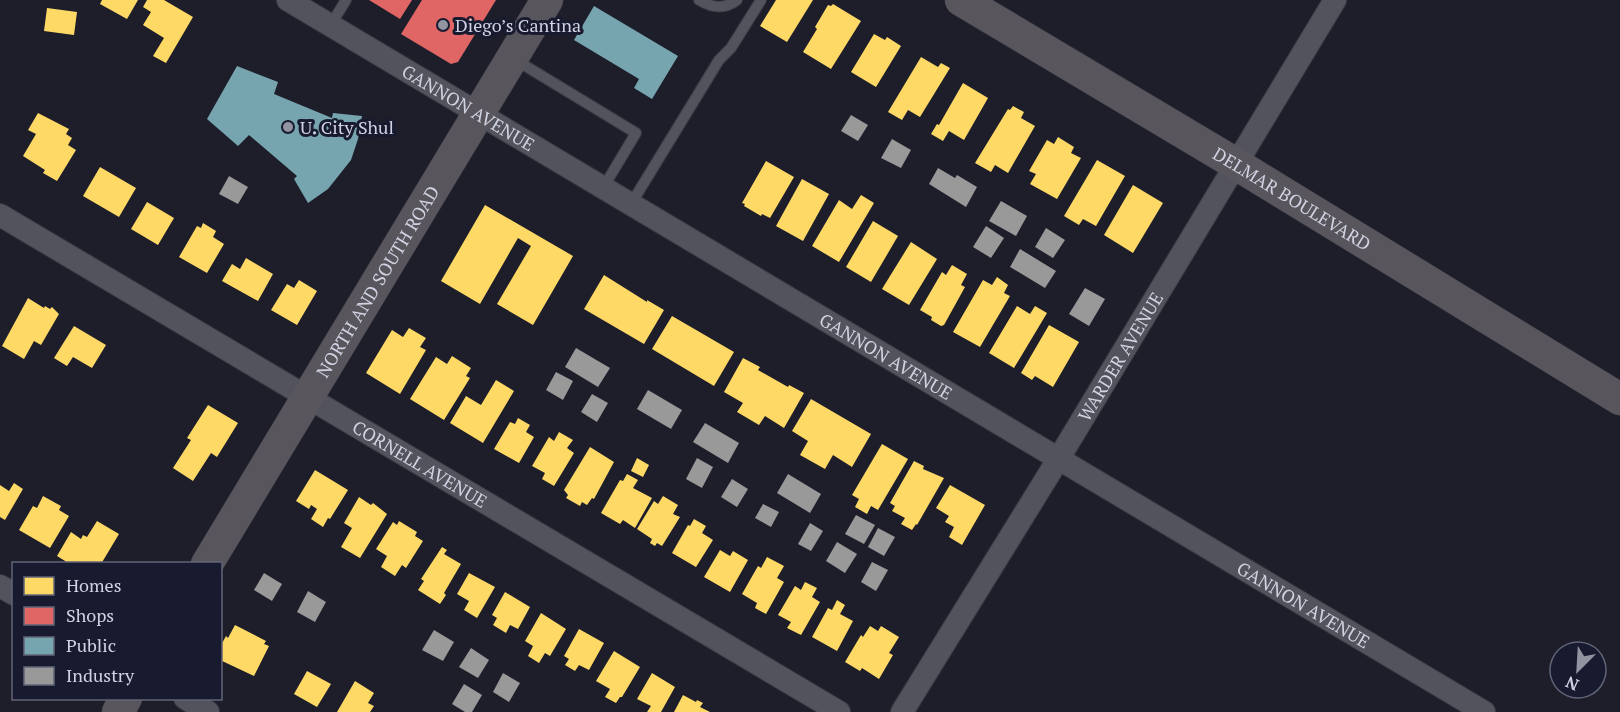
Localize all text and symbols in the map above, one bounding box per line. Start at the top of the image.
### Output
place label: Diego’s Cantina [455,13,581,37]
marker: Diego’s Cantina [436,18,450,32]
street label: GANNON AVENUE [398,59,539,156]
place label: U. City Shul [300,115,394,139]
marker: U. City Shul [281,120,295,134]
street label: DELMAR BOULEVARD [1209,141,1375,256]
street label: NORTH AND SOUTH ROAD [310,181,444,382]
street label: WARDER AVENUE [1072,288,1168,426]
street label: GANNON AVENUE [815,307,957,405]
street label: CORNELL AVENUE [348,415,492,513]
street label: GANNON AVENUE [1233,556,1375,653]
legend [12,562,222,700]
text: Homes [66,573,121,597]
text: Shops [66,603,114,627]
text: Public [66,633,116,657]
north arrow [1548,640,1608,700]
text: Industry [66,663,135,687]
text: N [1562,671,1582,696]

